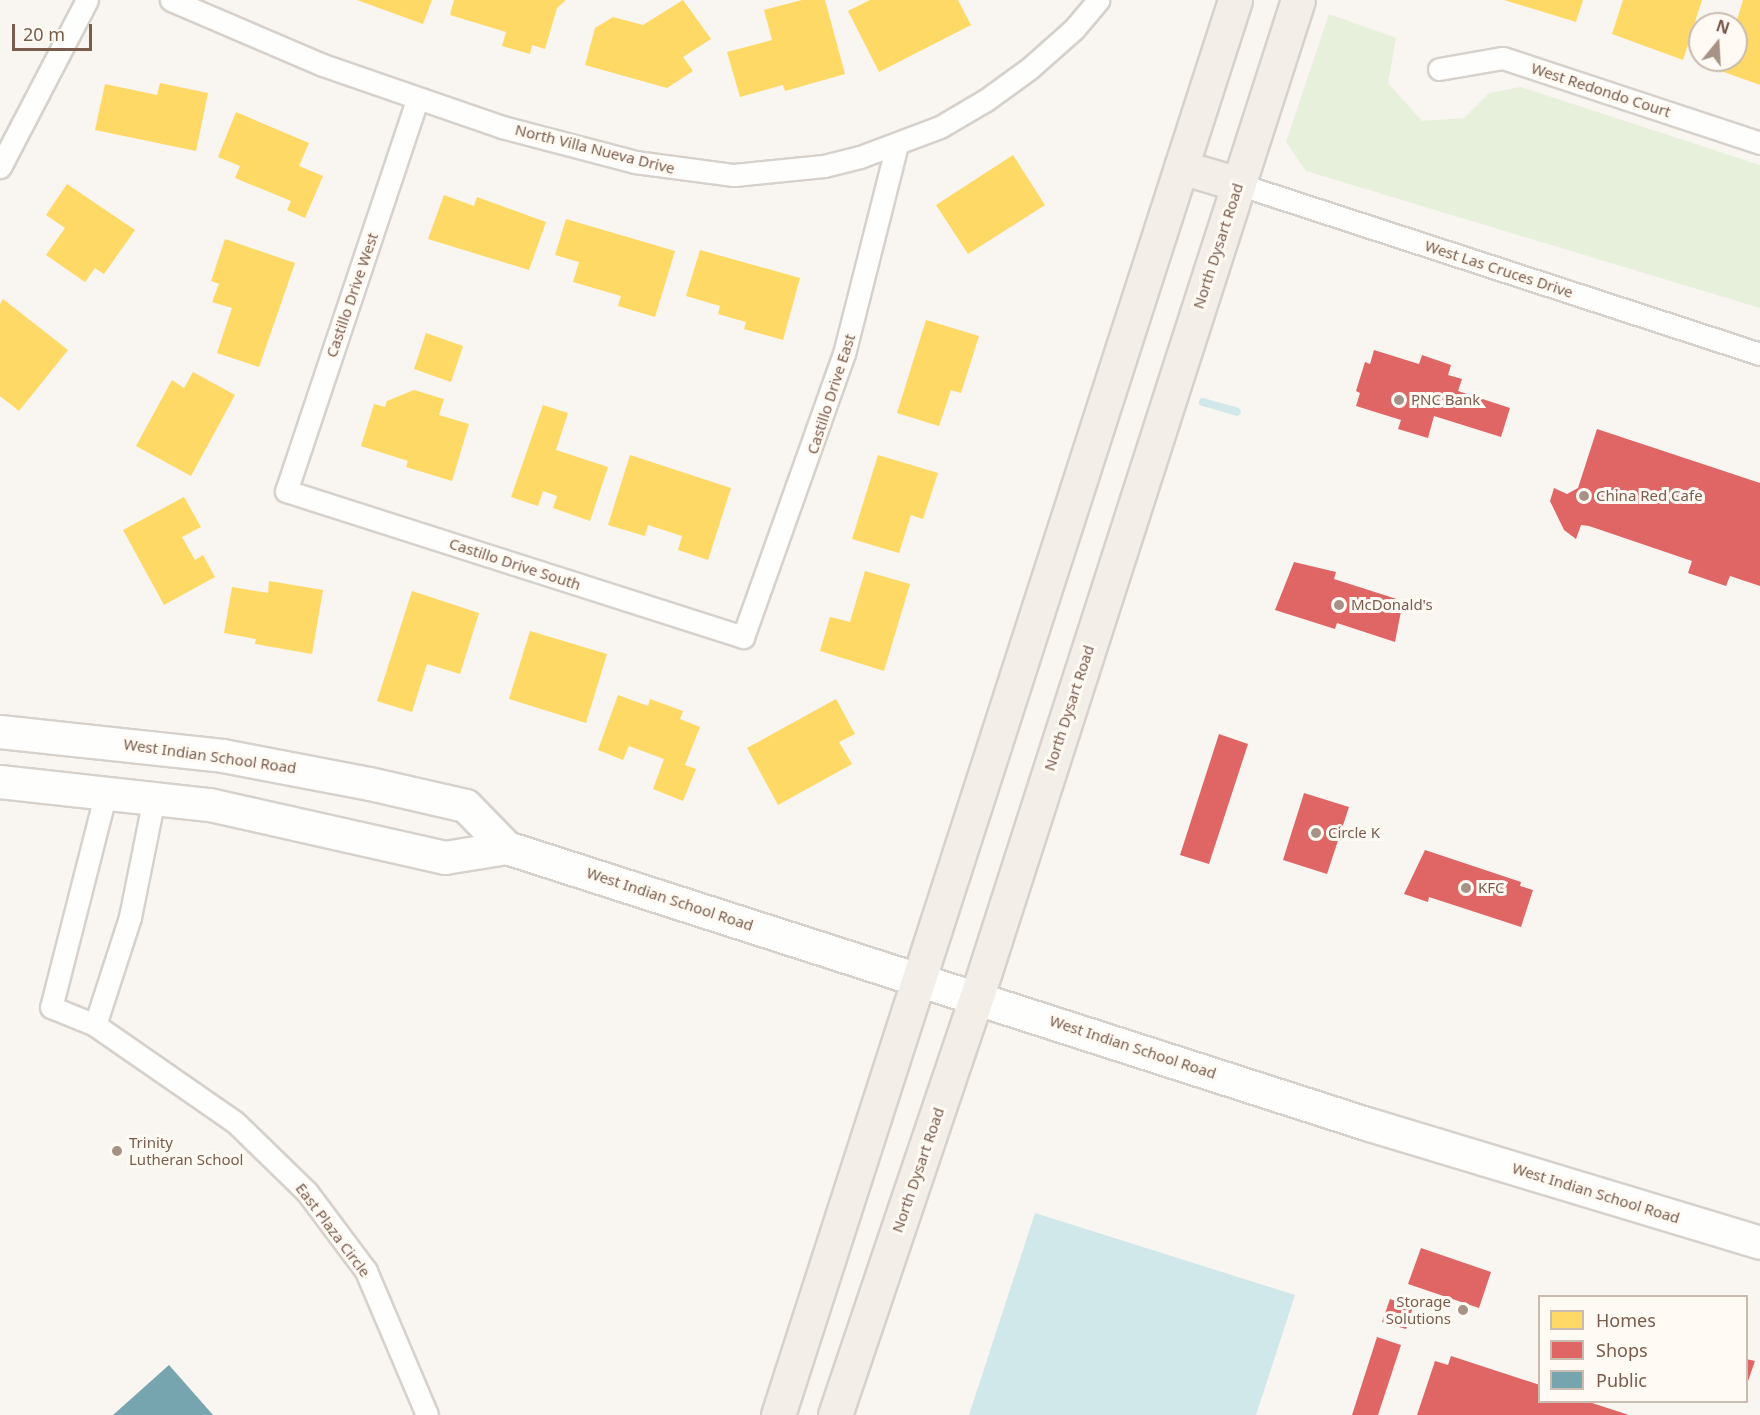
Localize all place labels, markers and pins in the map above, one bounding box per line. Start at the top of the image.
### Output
place label: PNC Bank [1411,391,1480,409]
marker: PNC Bank [1392,393,1406,407]
place label: China Red Cafe [1596,487,1703,505]
marker: China Red Cafe [1577,489,1591,503]
place label: McDonald's [1351,596,1433,614]
marker: McDonald's [1332,598,1346,612]
place label: Circle K [1328,824,1380,842]
marker: Circle K [1309,826,1323,840]
place label: KFC [1478,879,1505,897]
marker: KFC [1459,881,1473,895]
place label: Trinity Lutheran School [129,1133,243,1168]
marker: Trinity Lutheran School [110,1144,124,1158]
place label: Storage Solutions [1386,1292,1451,1327]
marker: Storage Solutions [1456,1303,1470,1317]

